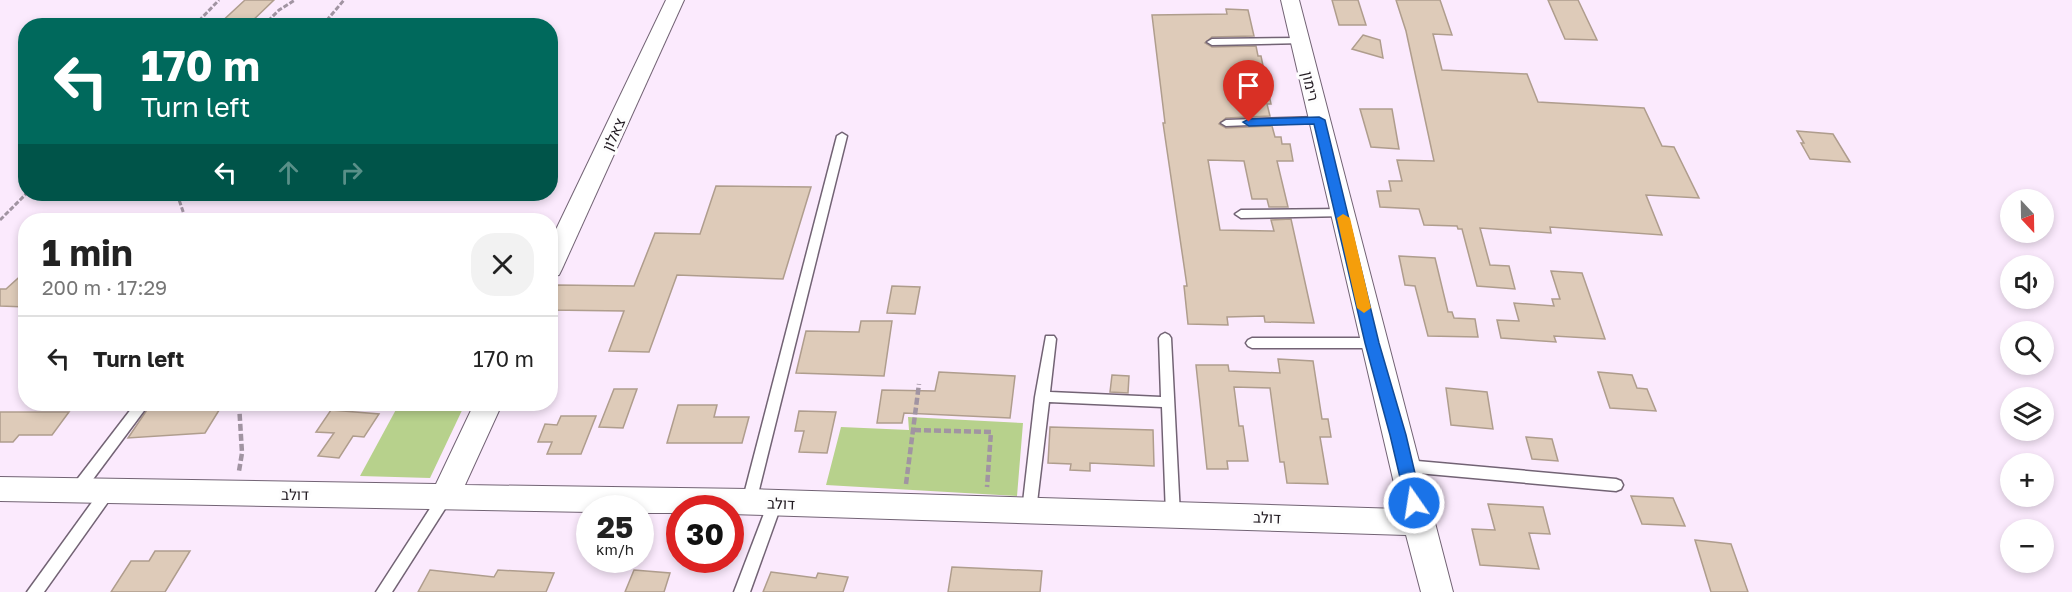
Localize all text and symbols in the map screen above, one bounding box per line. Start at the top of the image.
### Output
text: 170 m [141,40,260,90]
icon: left [42,42,120,120]
pin [1223,60,1274,122]
icon: arrive [1232,69,1265,102]
street label: רימון [1299,69,1323,103]
text: Turn left [141,91,250,123]
street label: צאלון [598,115,628,153]
icon: left [209,156,242,189]
icon: ahead [272,156,305,189]
icon: right [335,156,368,189]
north arrow [2000,189,2054,243]
map controls [2000,189,2054,573]
text: 1 min [42,231,133,274]
button: close [471,233,534,296]
button: sound [2000,255,2054,309]
text: 200 m · 17:29 [42,275,167,299]
button: search [2000,321,2054,375]
icon: left [42,342,75,375]
text: Turn left [93,345,184,372]
text: 170 m [473,345,534,372]
button: layers [2000,387,2054,441]
button: + [2000,453,2054,507]
position arrow [1382,471,1446,535]
street label: דולב [281,485,309,503]
street label: דולב [767,494,795,512]
speed limit sign: 30 [666,495,744,573]
street label: דולב [1253,508,1281,526]
text: 25 [597,509,633,545]
button: − [2000,519,2054,573]
text: km/h [596,540,634,558]

